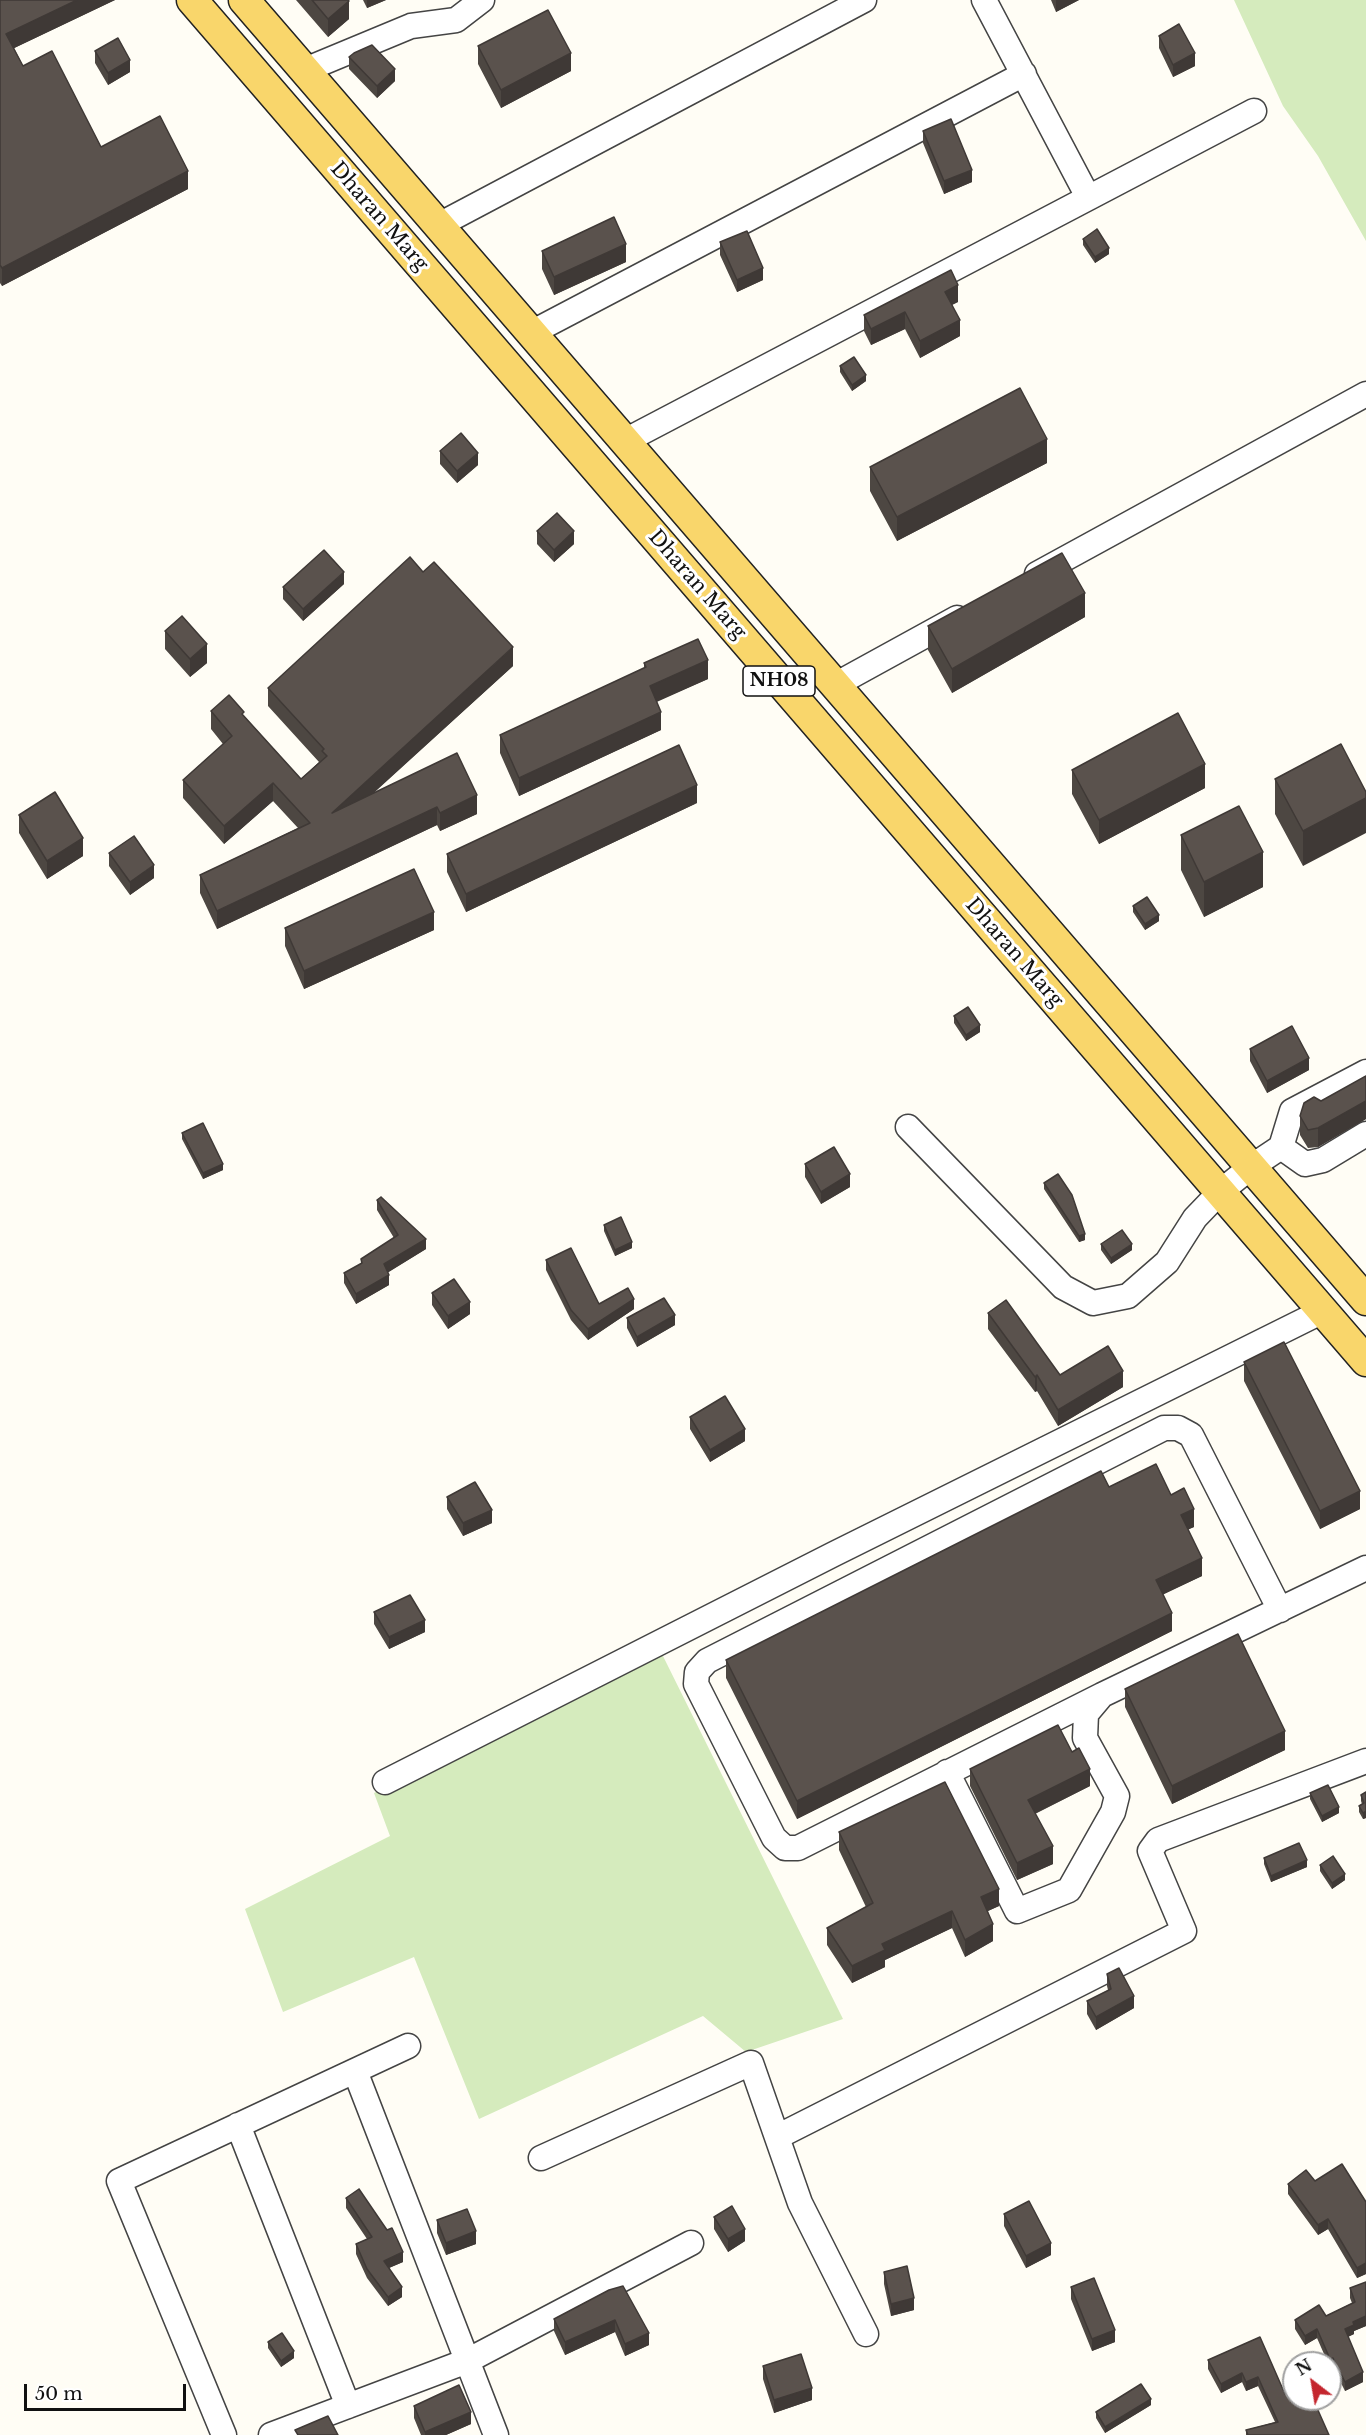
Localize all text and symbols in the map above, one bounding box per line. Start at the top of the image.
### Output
street label: Dharan Marg [325,157,433,277]
street label: Dharan Marg [643,525,751,645]
road number: NH08 [743,666,815,696]
street label: Dharan Marg [960,893,1068,1013]
north arrow [1282,2351,1342,2411]
text: N [1292,2355,1315,2380]
scale bar [27,2372,189,2410]
text: 50 m [35,2383,83,2405]

